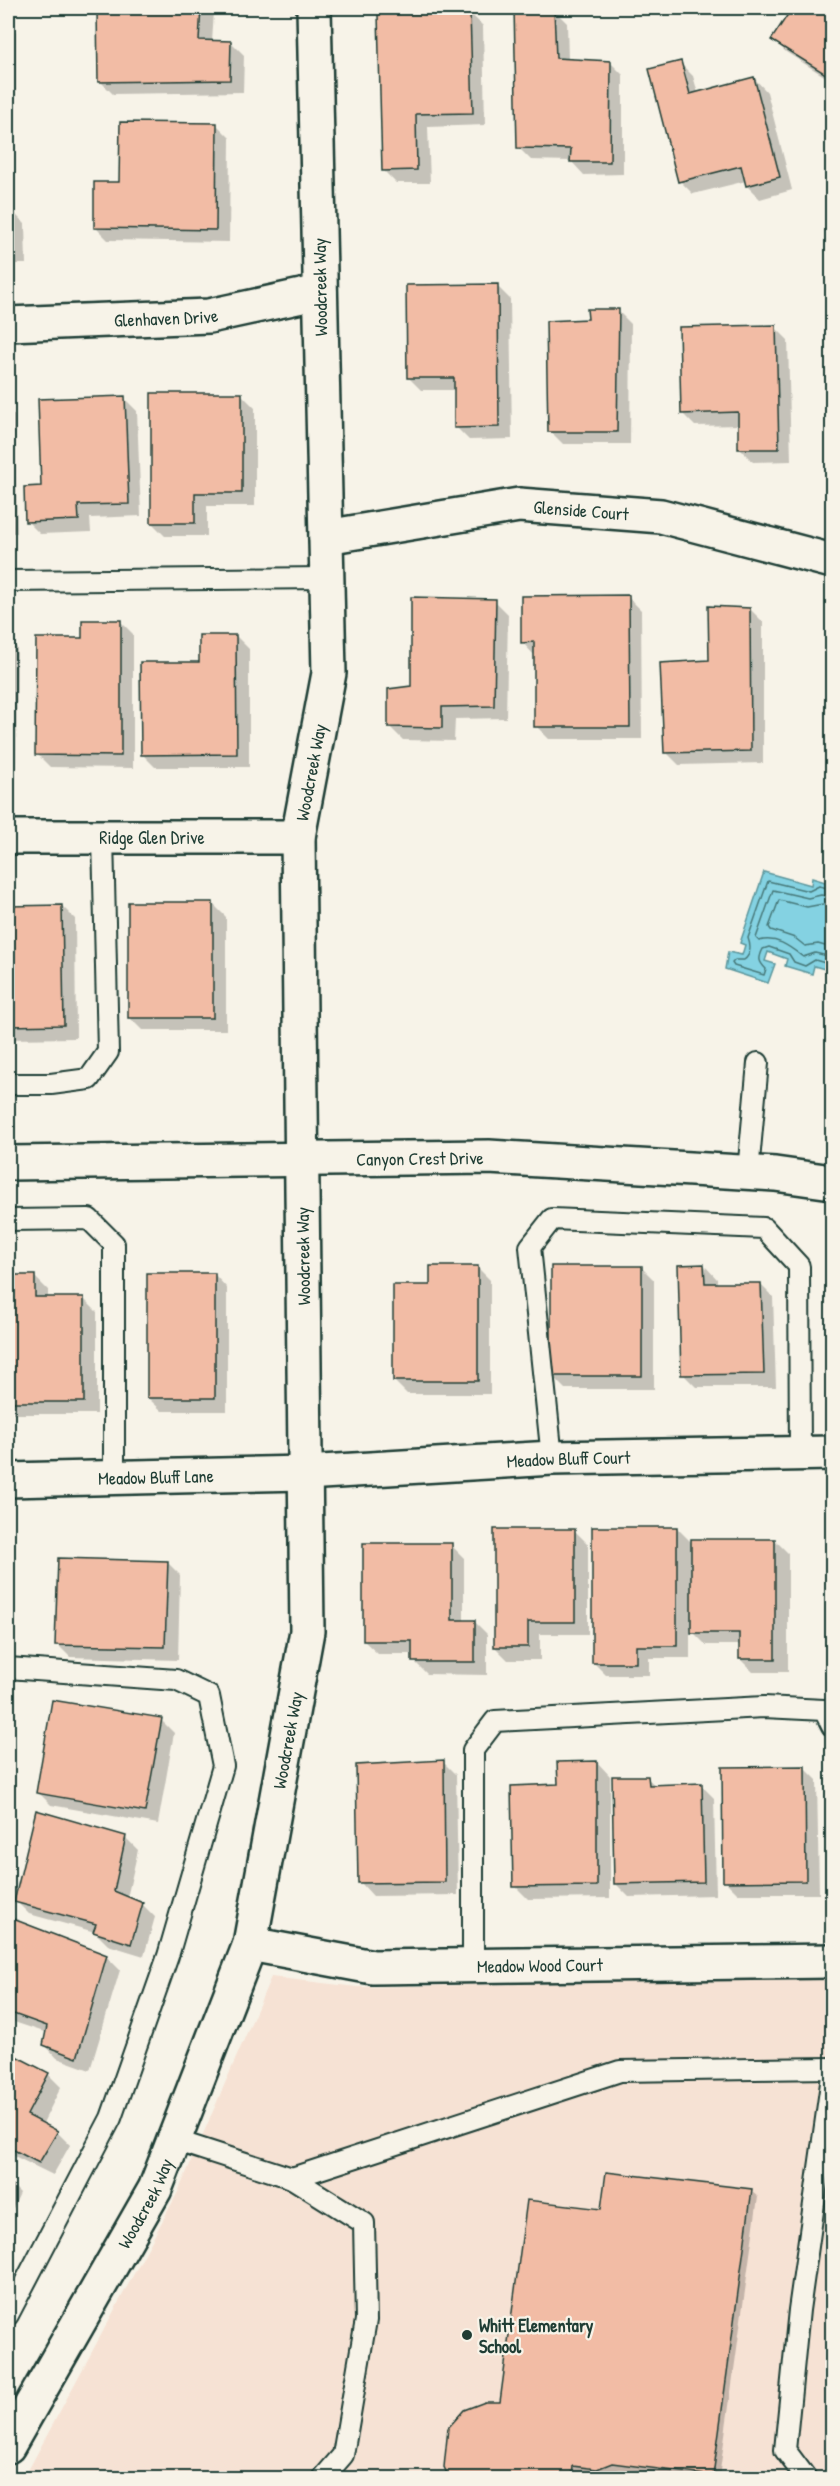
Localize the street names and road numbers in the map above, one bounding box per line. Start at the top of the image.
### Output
street label: Woodcreek Way [307,237,333,336]
street label: Glenhaven Drive [113,302,220,332]
street label: Glenside Court [533,494,631,526]
street label: Woodcreek Way [289,721,332,823]
street label: Ridge Glen Drive [99,825,205,850]
street label: Canyon Crest Drive [356,1145,484,1171]
street label: Woodcreek Way [290,1206,316,1305]
street label: Meadow Bluff Court [506,1444,631,1473]
street label: Meadow Bluff Lane [98,1463,214,1490]
street label: Woodcreek Way [266,1689,308,1791]
street label: Meadow Wood Court [477,1951,604,1978]
street label: Woodcreek Way [111,2154,178,2253]

